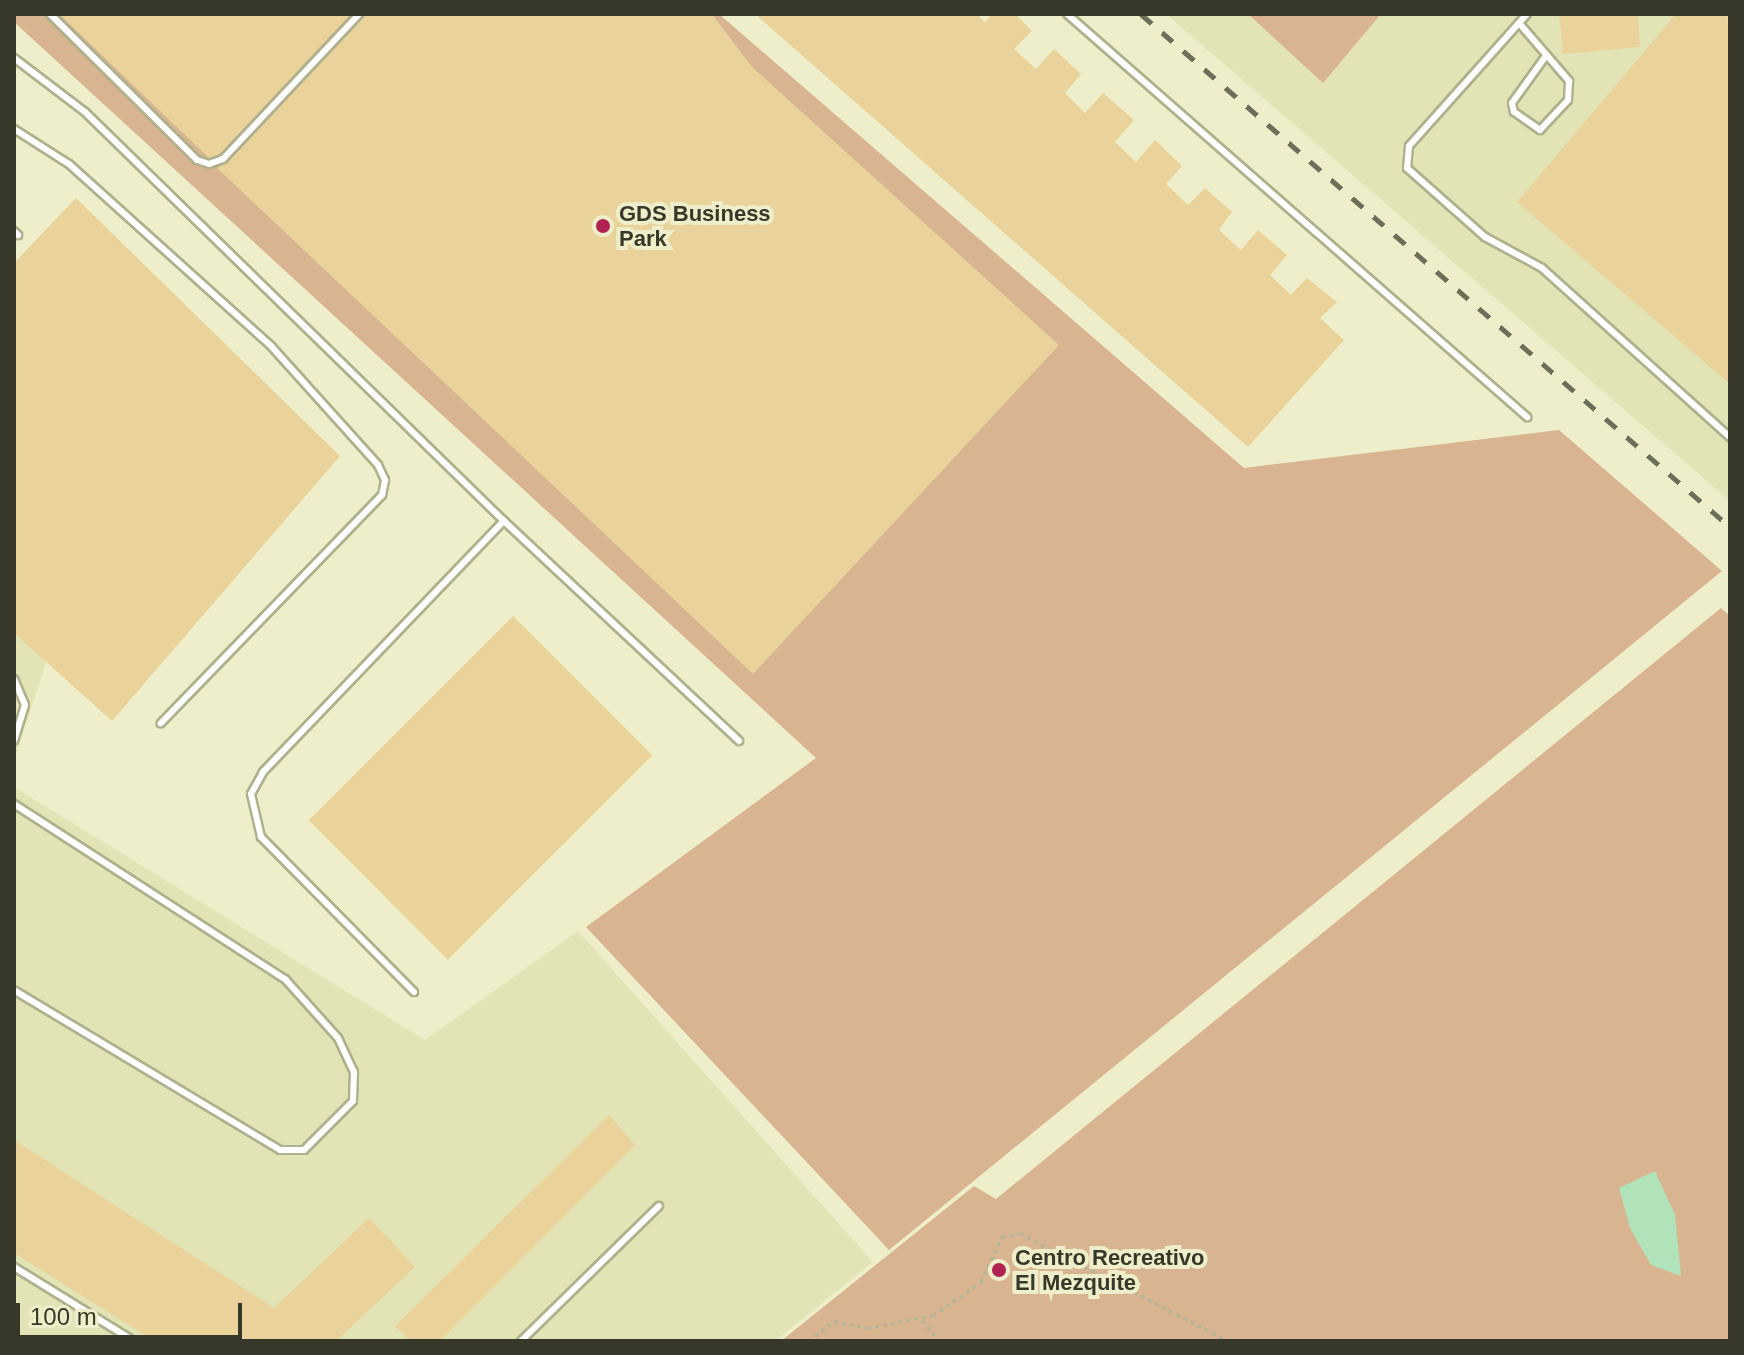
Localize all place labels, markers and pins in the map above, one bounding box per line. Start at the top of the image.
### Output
place label: GDS Business Park [619,200,771,252]
marker: GDS Business Park [594,217,612,235]
place label: Centro Recreativo El Mezquite [1015,1244,1205,1296]
marker: Centro Recreativo El Mezquite [990,1261,1008,1279]

